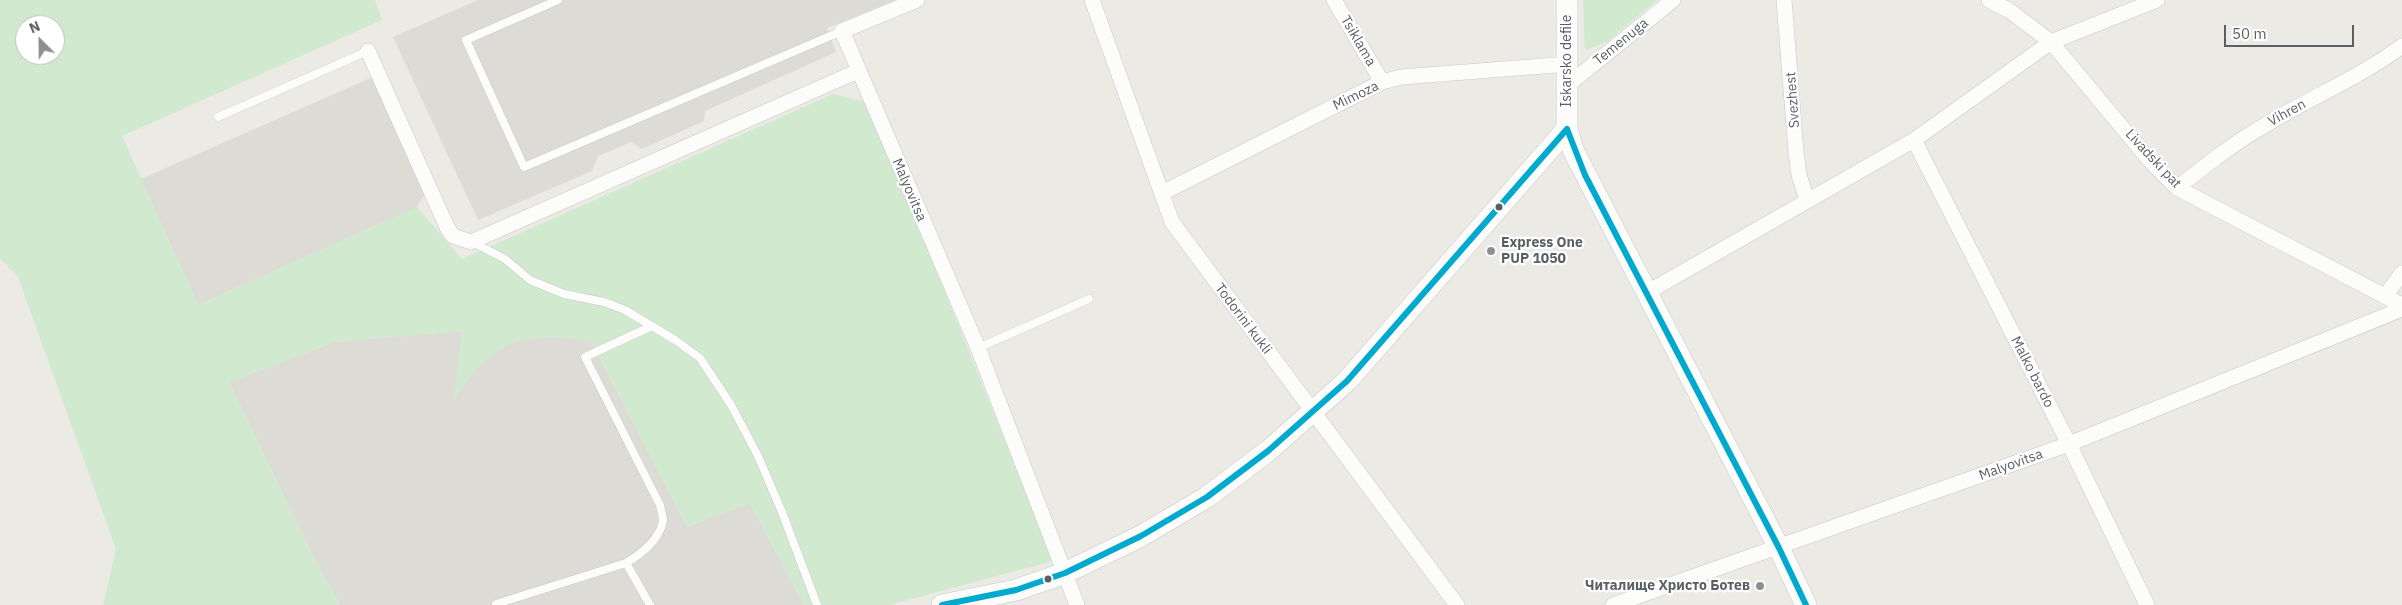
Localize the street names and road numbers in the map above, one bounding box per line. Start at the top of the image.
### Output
street label: Tsiklama [1337,13,1379,69]
street label: Iskarsko defile [1559,15,1575,107]
street label: Temenuga [1590,15,1652,69]
street label: Svezhest [1783,71,1803,129]
street label: Mimoza [1330,78,1382,114]
street label: Vihren [2265,96,2309,130]
street label: Livadski pat [2121,126,2185,192]
street label: Malyovitsa [888,156,930,224]
street label: Todorini kukli [1211,280,1275,358]
street label: Malko bardo [2007,334,2057,410]
street label: Malyovitsa [1977,446,2045,484]

